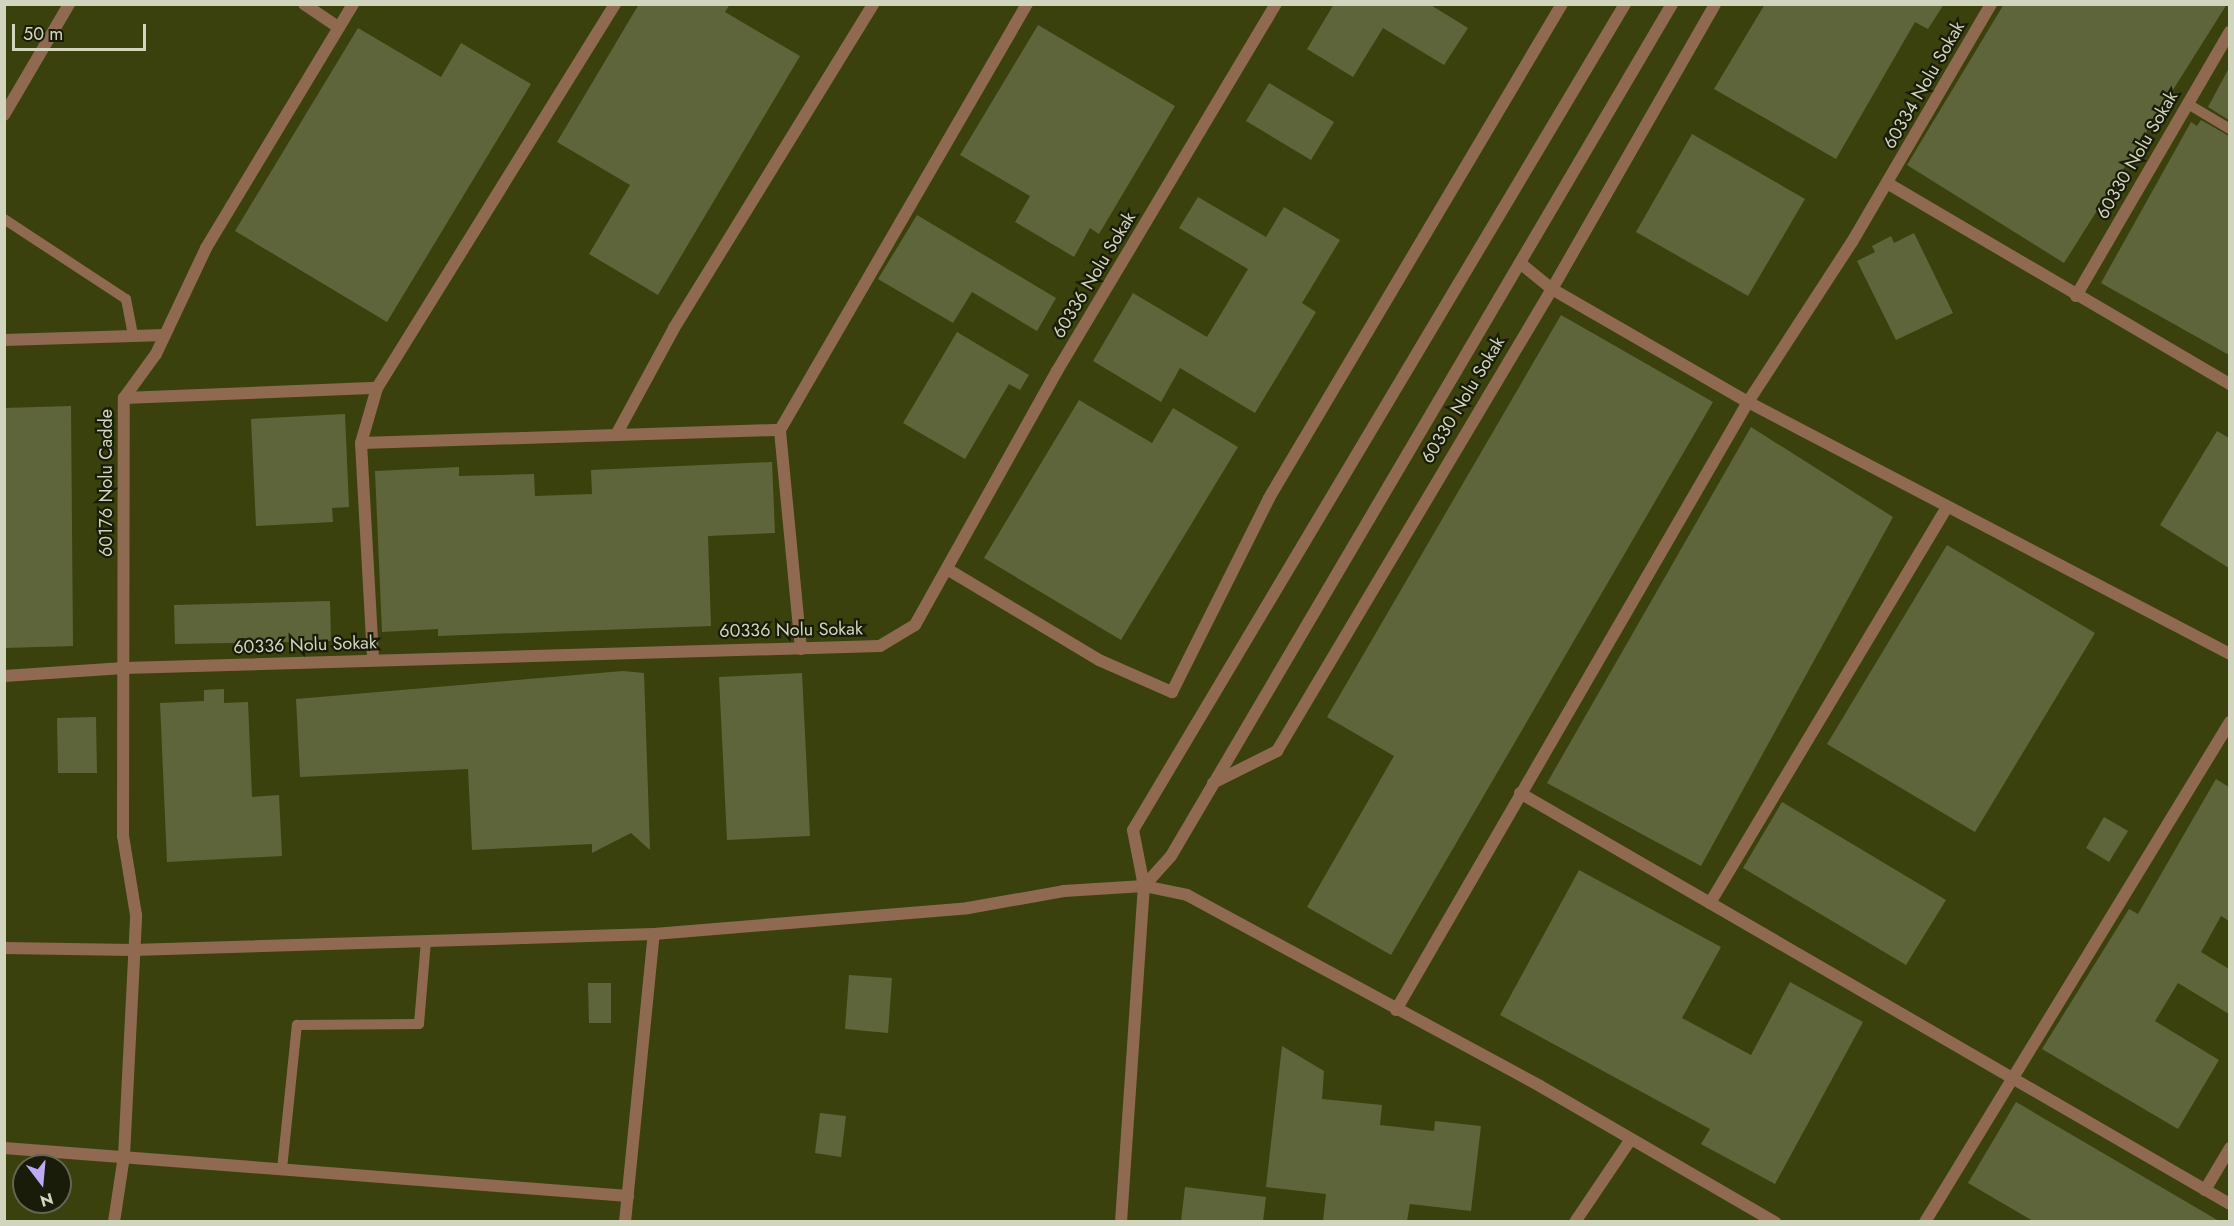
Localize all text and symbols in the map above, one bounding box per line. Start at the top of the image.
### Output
scale bar [15,12,148,50]
street label: 60334 Nolu Sokak [1879,17,1969,153]
text: 50 m [23,21,63,47]
street label: 60330 Nolu Sokak [2092,87,2182,223]
street label: 60336 Nolu Sokak [1048,208,1140,342]
street label: 60330 Nolu Sokak [1417,333,1509,467]
street label: 60176 Nolu Cadde [95,409,117,557]
street label: 60336 Nolu Sokak [719,618,863,642]
street label: 60336 Nolu Sokak [233,632,377,658]
north arrow [12,1154,72,1214]
text: N [37,1187,56,1213]

